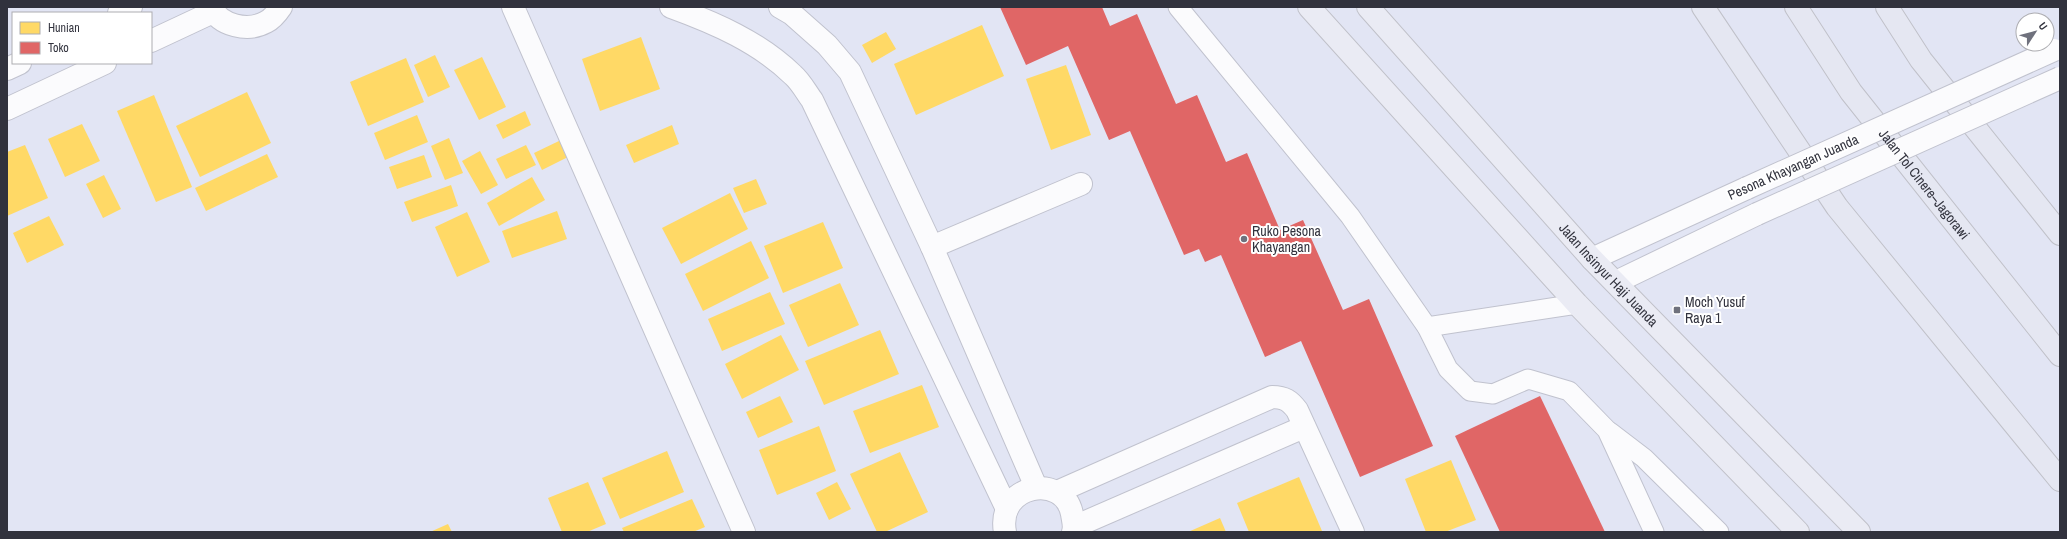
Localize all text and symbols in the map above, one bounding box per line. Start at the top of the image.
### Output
legend [12,12,152,64]
north arrow [2015,12,2055,52]
text: U [2036,19,2051,33]
text: Hunian [48,20,80,36]
text: Toko [48,40,69,56]
street label: Jalan Tol Cinere–Jagorawi [1875,125,1974,243]
street label: Pesona Khayangan Juanda [1725,130,1862,204]
street label: Jalan Insinyur Haji Juanda [1555,219,1662,331]
place label: Ruko Pesona Khayangan [1252,222,1322,256]
marker: Ruko Pesona Khayangan [1239,234,1249,244]
place label: Moch Yusuf Raya 1 [1685,293,1746,327]
marker: Moch Yusuf Raya 1 [1672,305,1682,315]

